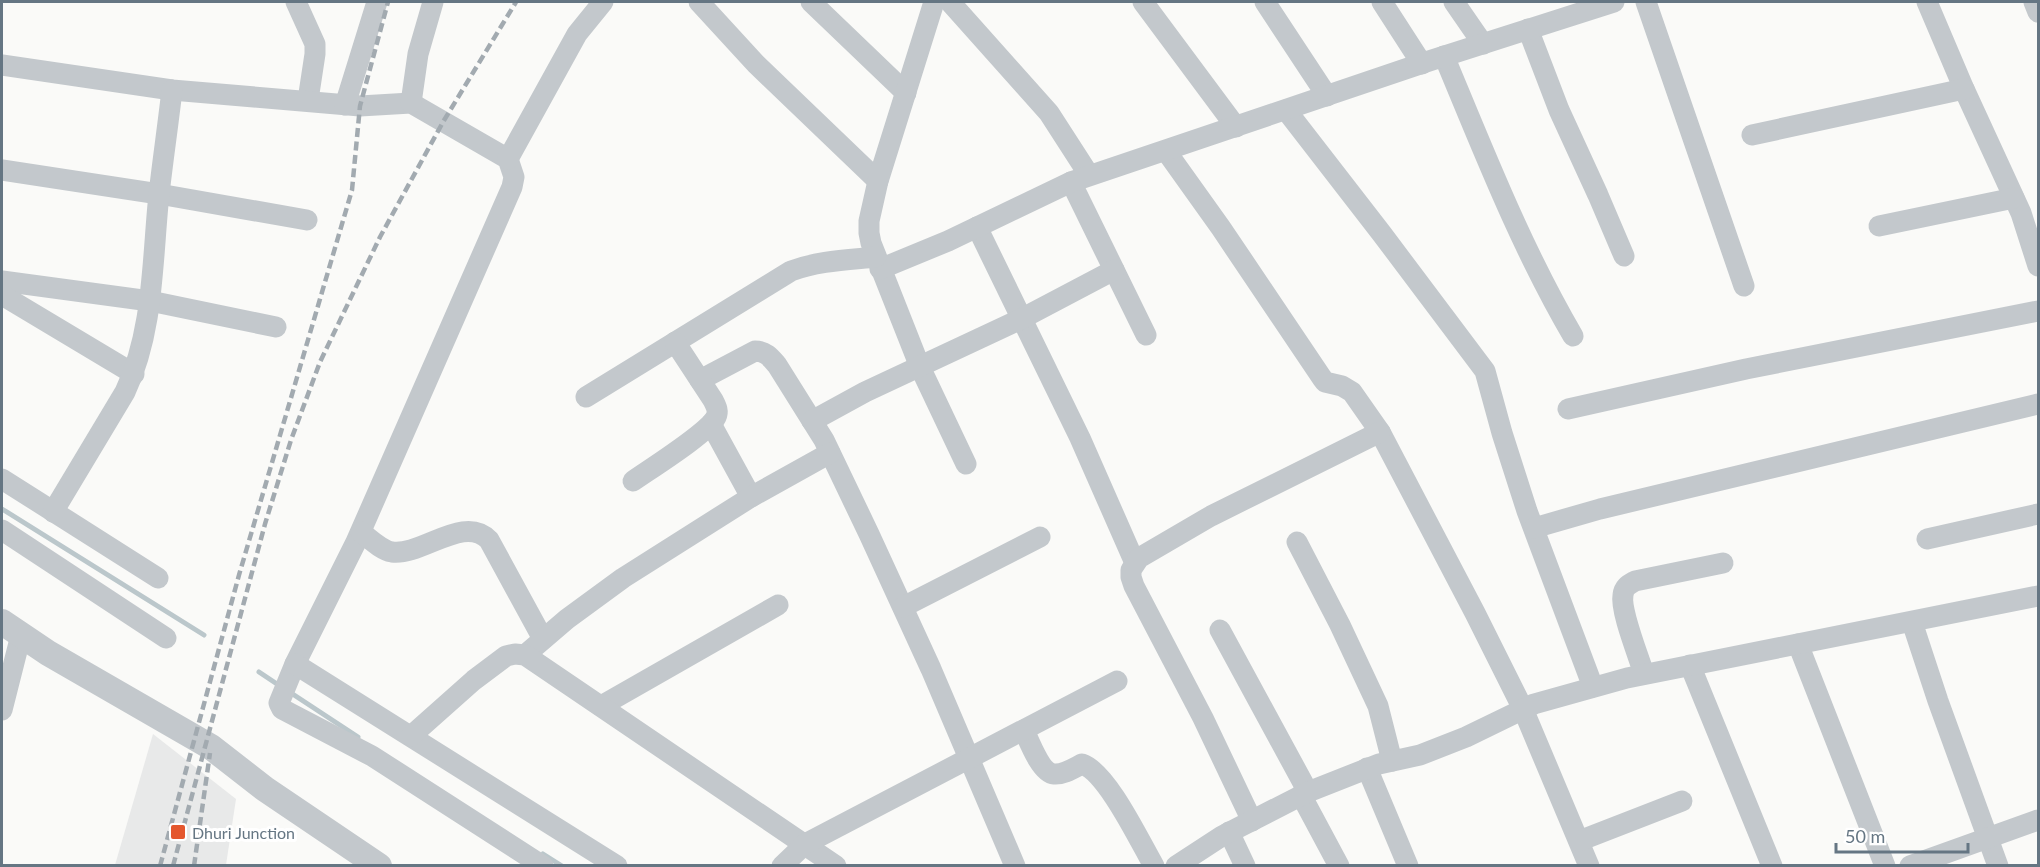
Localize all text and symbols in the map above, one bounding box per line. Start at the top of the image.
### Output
scale bar [1836,816,1968,854]
marker: Dhuri Junction [169,823,187,841]
place label: Dhuri Junction [192,823,295,842]
text: 50 m [1845,825,1885,847]

